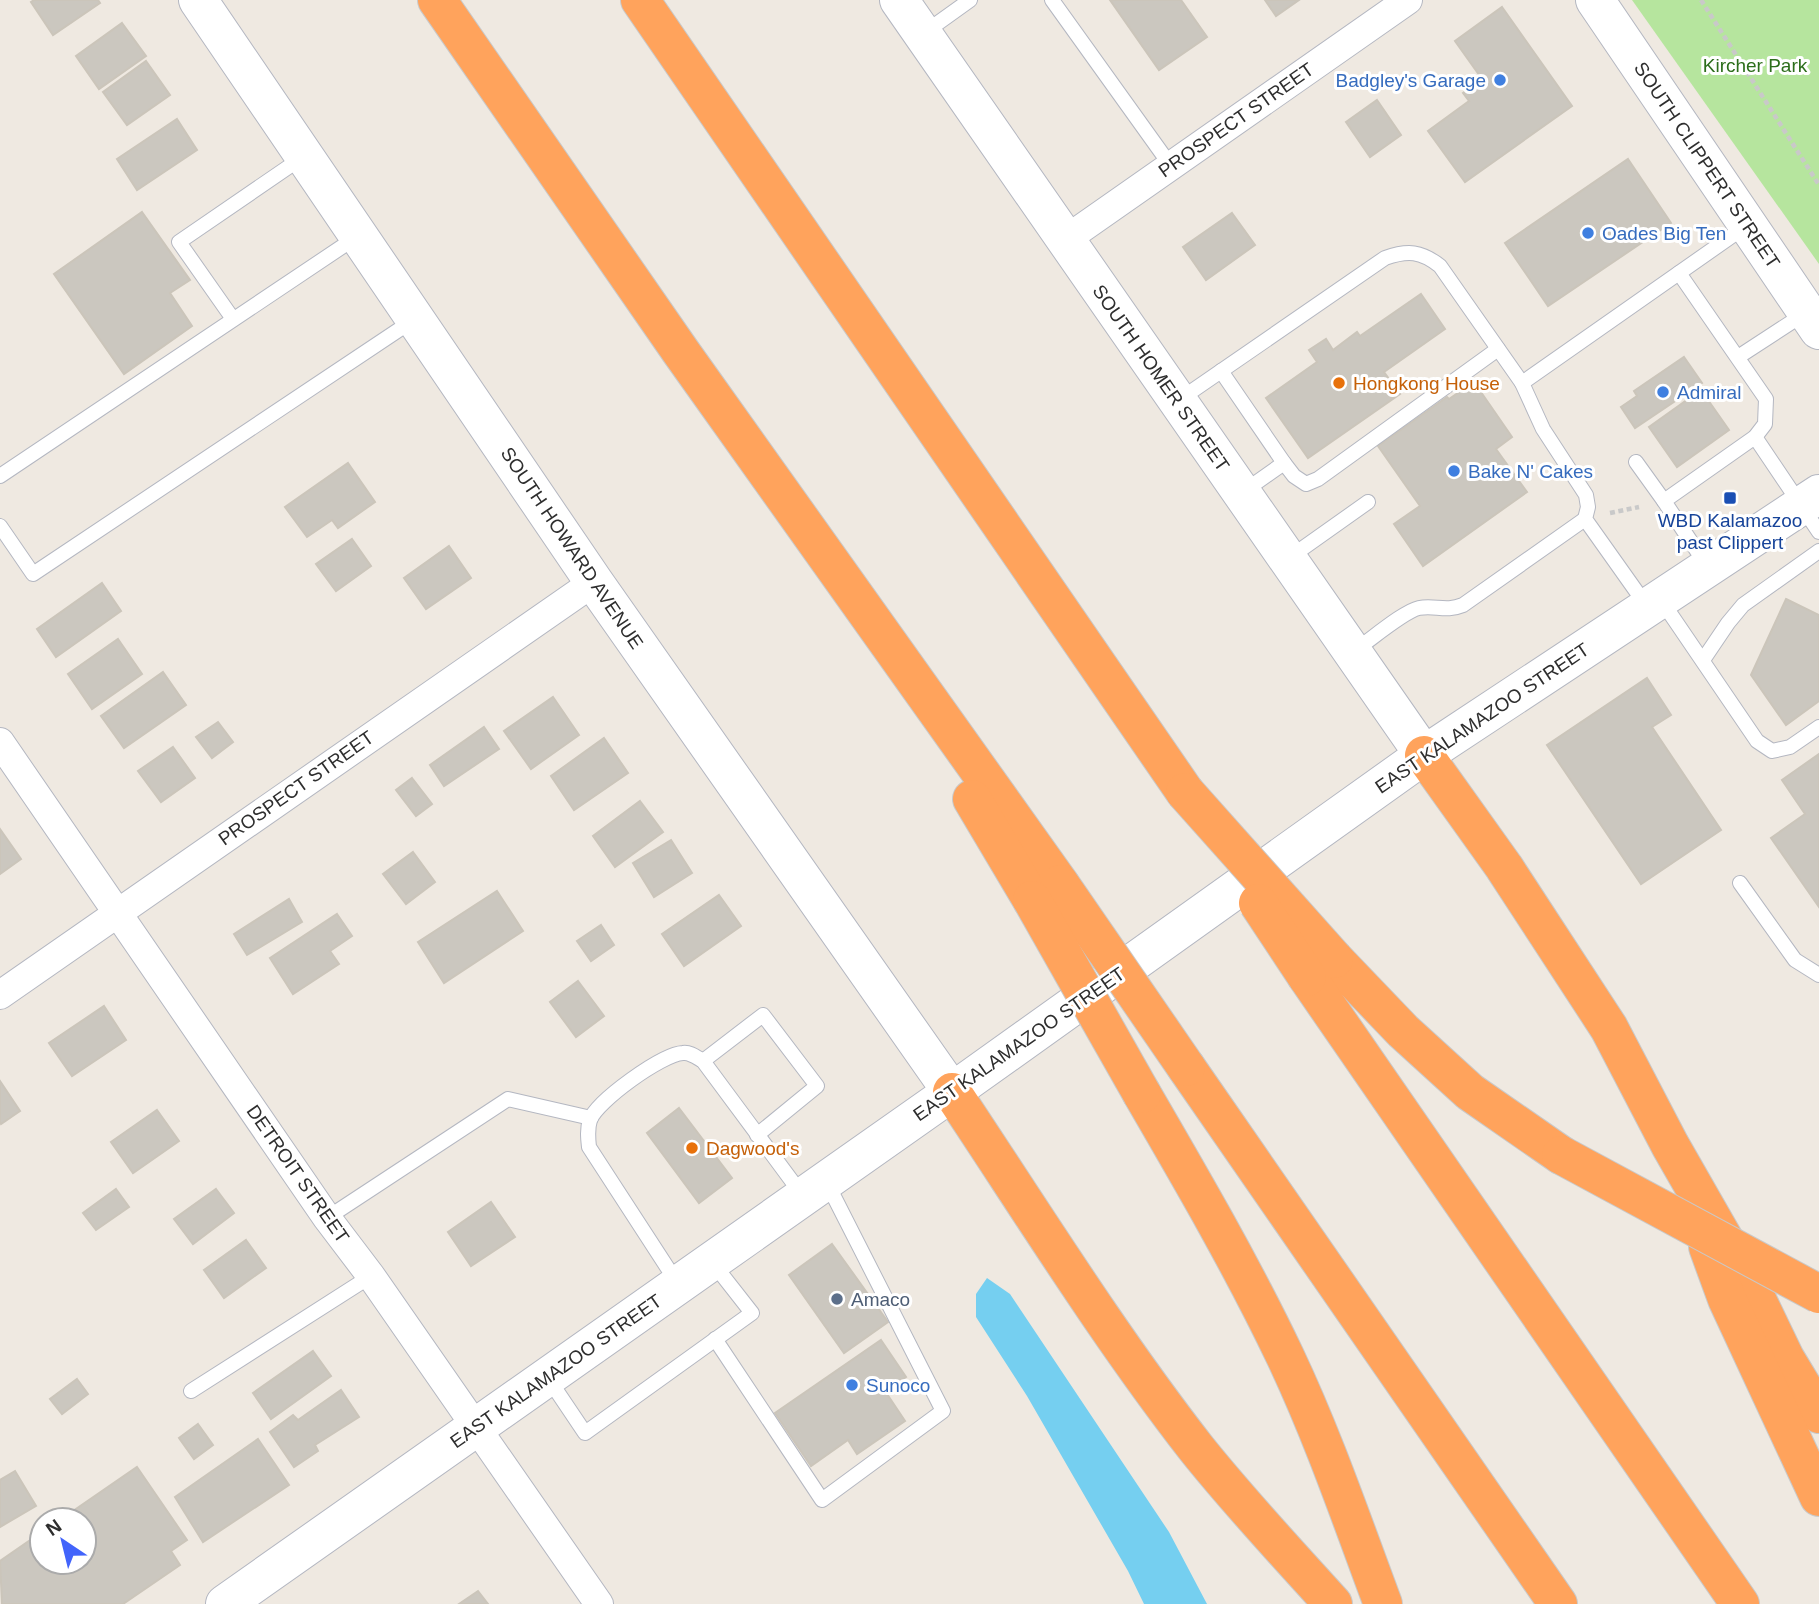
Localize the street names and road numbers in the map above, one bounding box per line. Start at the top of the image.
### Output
street label: PROSPECT STREET [1154,58,1318,181]
street label: SOUTH CLIPPERT STREET [1630,58,1784,272]
street label: SOUTH HOMER STREET [1089,281,1234,476]
street label: SOUTH HOWARD AVENUE [497,443,647,653]
street label: EAST KALAMAZOO STREET [1371,638,1593,797]
street label: PROSPECT STREET [214,726,378,849]
street label: EAST KALAMAZOO STREET [909,963,1129,1125]
street label: DETROIT STREET [243,1101,354,1247]
street label: EAST KALAMAZOO STREET [446,1290,666,1452]

